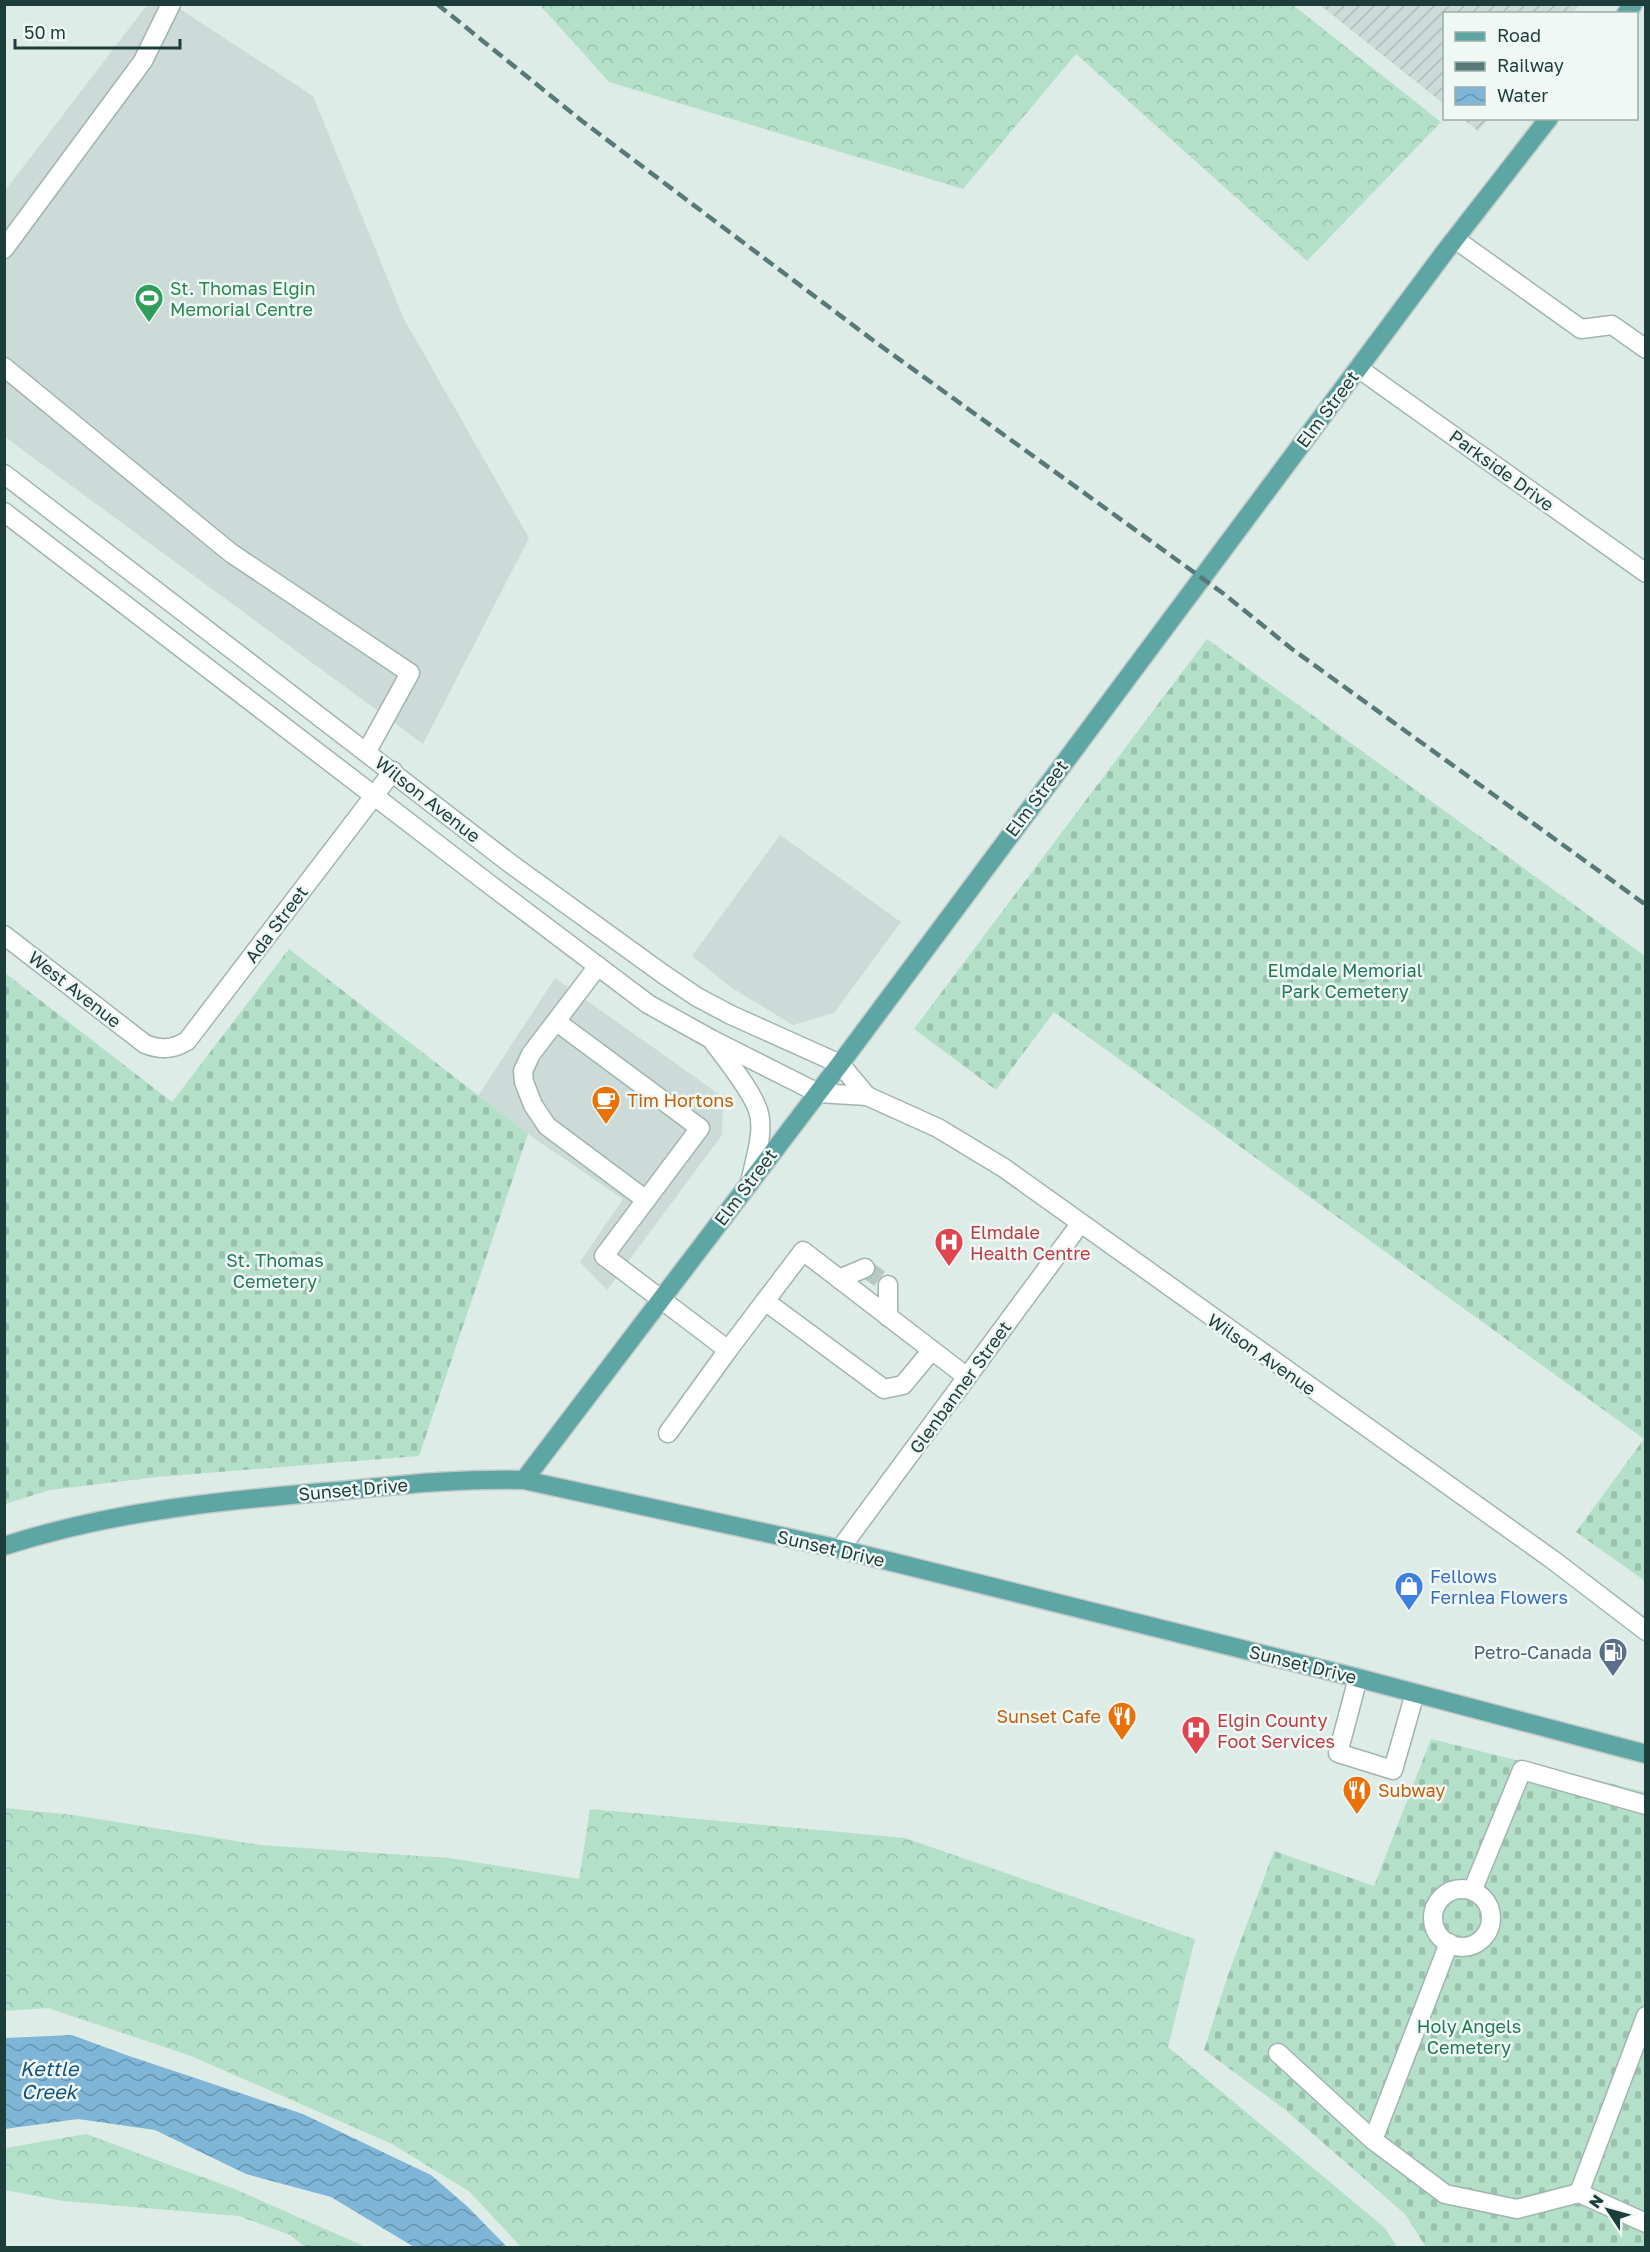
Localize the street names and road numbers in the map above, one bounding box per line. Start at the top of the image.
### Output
street label: Elm Street [1291,366,1363,452]
street label: Parkside Drive [1445,425,1559,515]
street label: Wilson Avenue [371,751,485,847]
street label: Elm Street [1000,755,1072,841]
street label: Ada Street [240,881,312,967]
street label: West Avenue [24,946,126,1032]
street label: Elm Street [709,1144,781,1230]
street label: Wilson Avenue [1204,1308,1320,1400]
street label: Glenbanner Street [905,1316,1015,1458]
street label: Sunset Drive [297,1473,409,1505]
street label: Sunset Drive [775,1525,887,1571]
street label: Sunset Drive [1247,1640,1359,1688]

